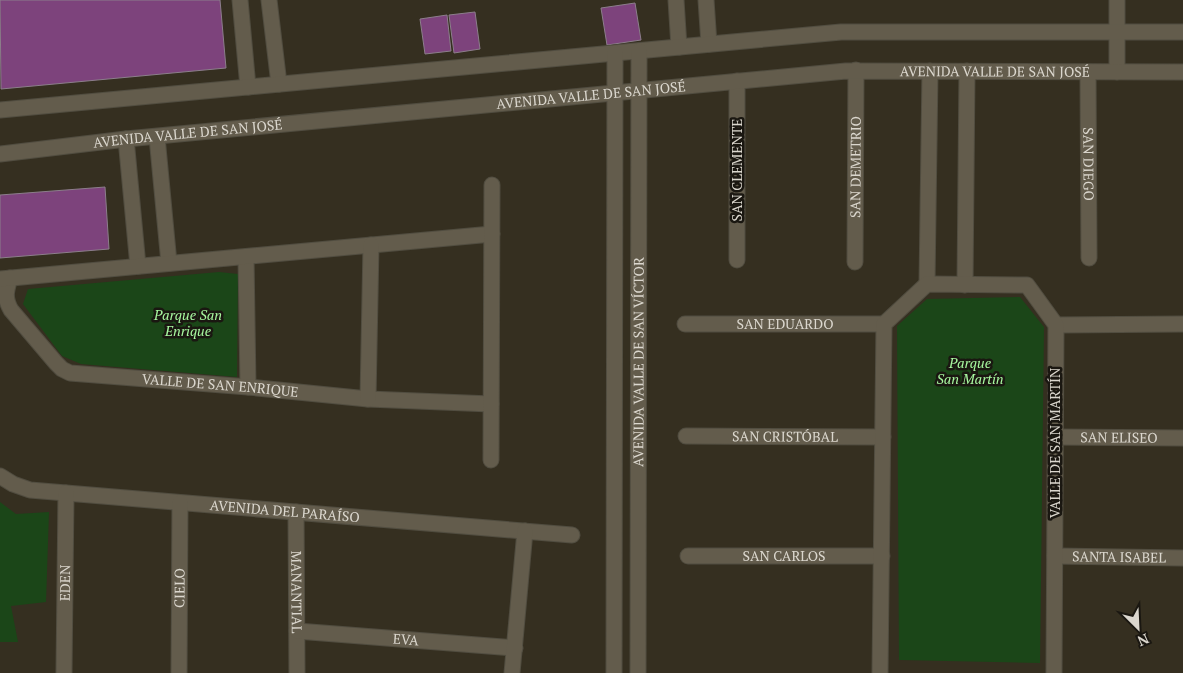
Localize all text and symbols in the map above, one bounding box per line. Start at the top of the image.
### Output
street label: AVENIDA VALLE DE SAN JOSÉ [900,61,1090,81]
street label: AVENIDA VALLE DE SAN JOSÉ [495,76,687,113]
street label: AVENIDA VALLE DE SAN JOSÉ [92,114,283,152]
street label: SAN DEMETRIO [845,116,865,218]
street label: SAN CLEMENTE [727,119,746,221]
street label: SAN DIEGO [1079,127,1099,201]
street label: AVENIDA VALLE DE SAN VÍCTOR [628,257,648,467]
park label: Parque San Enrique [153,305,222,340]
street label: SAN EDUARDO [736,314,834,333]
park label: Parque San Martín [936,353,1004,388]
street label: VALLE DE SAN MARTÍN [1045,368,1064,518]
street label: VALLE DE SAN ENRIQUE [141,369,299,401]
street label: SAN CRISTÓBAL [732,426,838,446]
street label: SAN ELISEO [1080,427,1158,447]
street label: AVENIDA DEL PARAÍSO [209,495,361,526]
street label: SAN CARLOS [742,546,826,565]
street label: SANTA ISABEL [1072,546,1166,567]
street label: MANANTIAL [287,551,307,634]
street label: EDEN [55,565,74,601]
street label: CIELO [169,568,189,608]
north arrow [1113,603,1163,653]
street label: EVA [392,628,420,649]
text: N [1134,629,1152,651]

